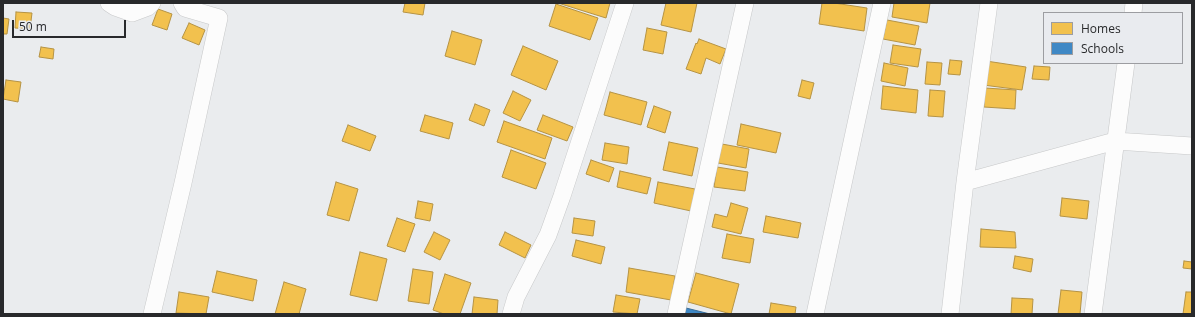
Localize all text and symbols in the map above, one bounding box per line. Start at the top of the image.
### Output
scale bar [14,12,128,38]
legend [1043,12,1183,64]
text: 50 m [19,18,47,35]
text: Homes [1081,20,1121,37]
text: Schools [1081,40,1124,57]

